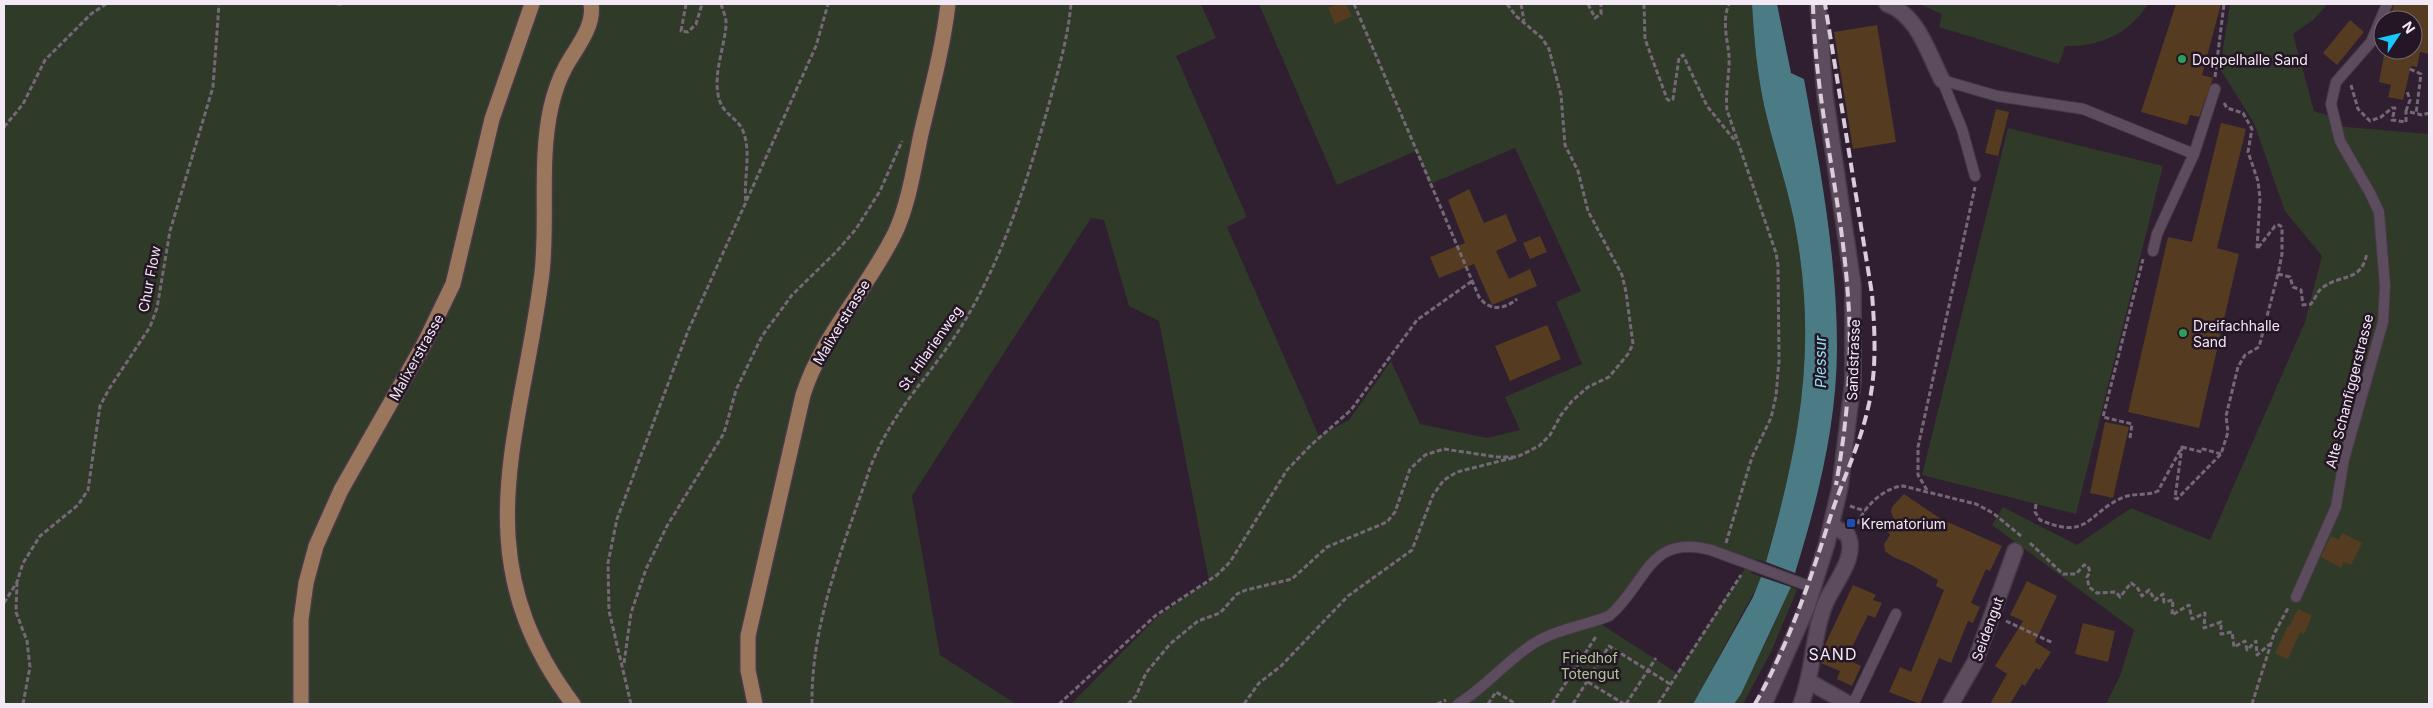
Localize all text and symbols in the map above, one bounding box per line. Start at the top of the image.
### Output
north arrow [2373,10,2423,60]
text: N [2399,18,2419,37]
place label: Doppelhalle Sand [2192,51,2308,68]
marker: Doppelhalle Sand [2176,53,2188,65]
street label: Chur Flow [134,244,164,314]
street label: Malixerstrasse [809,276,873,368]
street label: St. Hilarienweg [894,302,966,394]
street label: Malixerstrasse [385,311,447,403]
street label: Alte Schanfiggerstrasse [2322,312,2376,470]
place label: Dreifachhalle Sand [2193,317,2280,350]
street label: Sandstrasse [1843,319,1863,401]
marker: Dreifachhalle Sand [2177,327,2189,339]
water label: Plessur [1811,336,1830,388]
place label: Krematorium [1861,515,1946,532]
marker: Krematorium [1845,517,1857,529]
street label: Seidengut [1968,594,2007,663]
district label: SAND [1809,644,1857,664]
park label: Friedhof Totengut [1561,649,1620,682]

